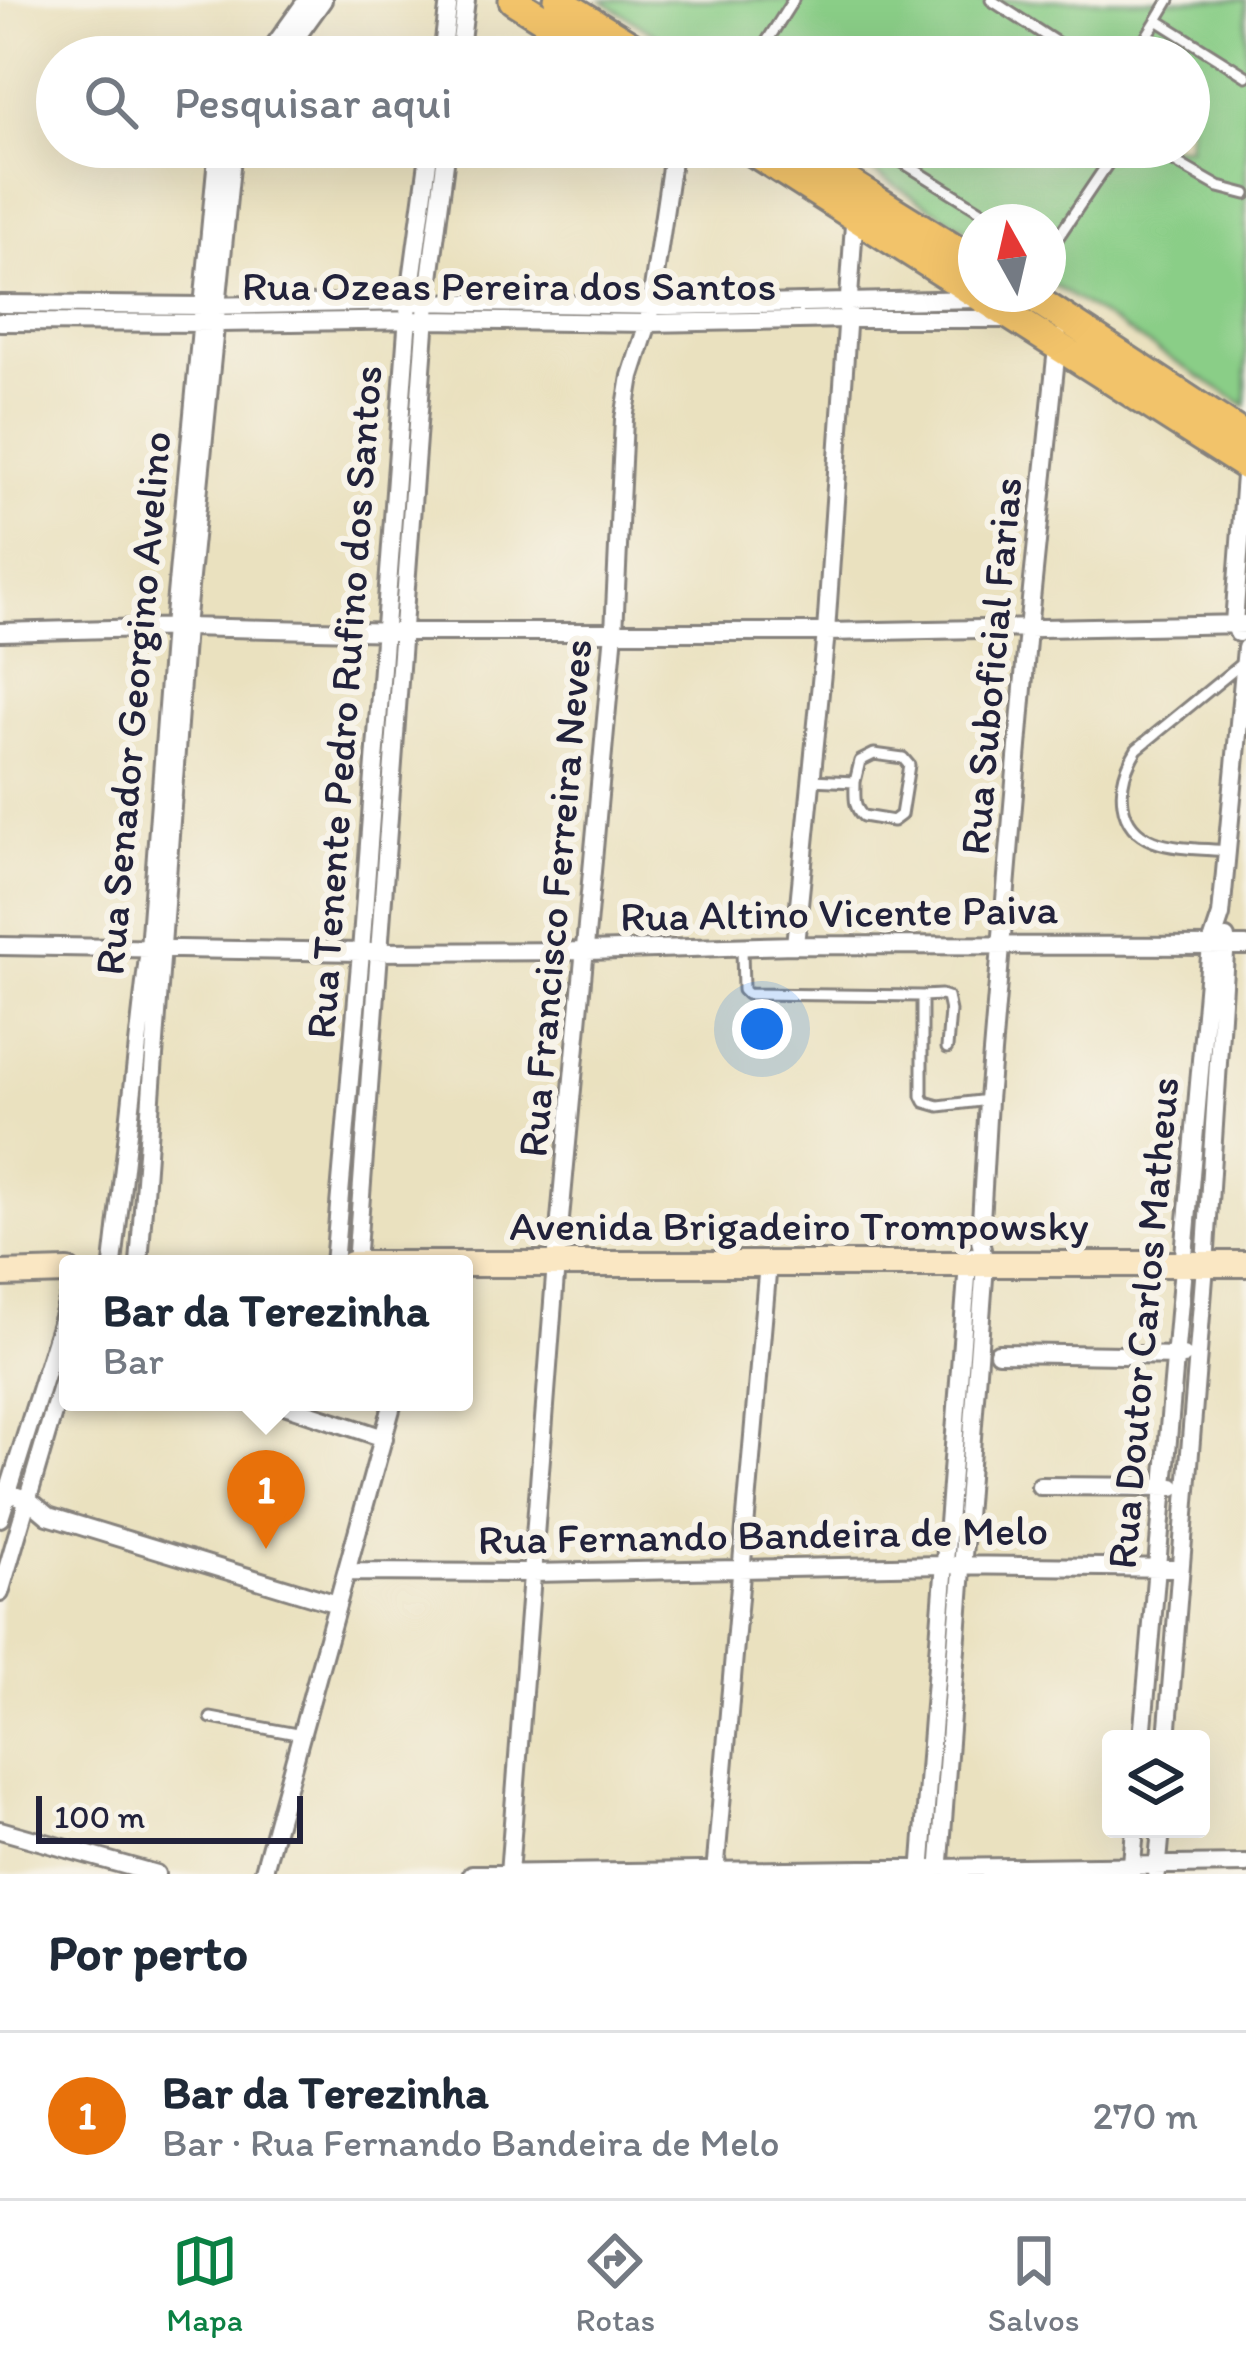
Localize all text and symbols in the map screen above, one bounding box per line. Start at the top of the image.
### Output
search box [36,36,1210,168]
icon: search [78,69,144,135]
text: Pesquisar aqui [174,75,452,129]
north arrow [958,204,1066,312]
street label: Rua Ozeas Pereira dos Santos [242,260,776,311]
street label: Rua Tenente Pedro Rufino dos Santos [295,364,392,1041]
street label: Rua Senador Georgino Avelino [83,429,182,977]
street label: Rua Suboficial Farias [949,475,1032,857]
street label: Rua Francisco Ferreira Neves [506,637,603,1159]
street label: Rua Altino Vicente Paiva [620,883,1059,942]
your location [732,999,792,1059]
street label: Rua Doutor Carlos Matheus [1096,1075,1189,1571]
street label: Avenida Brigadeiro Trompowsky [509,1200,1089,1251]
popup [59,1255,473,1411]
text: Bar da Terezinha [103,1283,429,1337]
text: Bar [103,1337,164,1384]
pin: 1 [227,1450,305,1549]
street label: Rua Fernando Bandeira de Melo [477,1504,1049,1565]
map controls [1102,1730,1210,1838]
button: layers [1102,1730,1210,1838]
scale bar [36,1790,303,1843]
text: 100 m [54,1797,145,1836]
text: Por perto [48,1922,248,1983]
text: Bar da Terezinha [162,2065,489,2119]
text: 1 [78,2092,96,2139]
text: 270 m [1093,2092,1198,2139]
text: Bar · Rua Fernando Bandeira de Melo [162,2119,780,2166]
tab: Mapa [166,2228,243,2339]
tab: Rotas [576,2228,655,2339]
tab: Salvos [988,2228,1080,2339]

